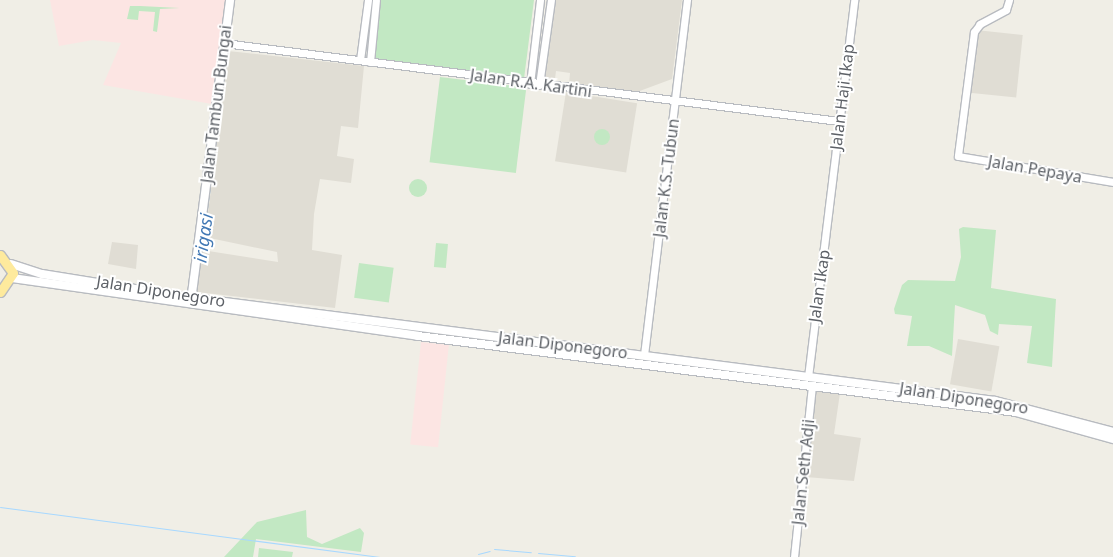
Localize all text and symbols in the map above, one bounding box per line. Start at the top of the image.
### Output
street label: Jalan Tambun Bungai [197,24,235,184]
street label: Jalan Haji Ikap [826,43,858,151]
street label: Jalan R.A. Kartini [469,65,593,101]
street label: Jalan K.S. Tubun [649,118,683,238]
street label: Jalan Pepaya [986,151,1084,187]
water label: irigasi [189,212,217,264]
street label: Jalan Ikap [804,248,834,324]
street label: Jalan Diponegoro [95,271,227,311]
street label: Jalan Diponegoro [497,328,629,362]
street label: Jalan Diponegoro [898,378,1030,418]
street label: Jalan Seth Adji [788,418,818,526]

